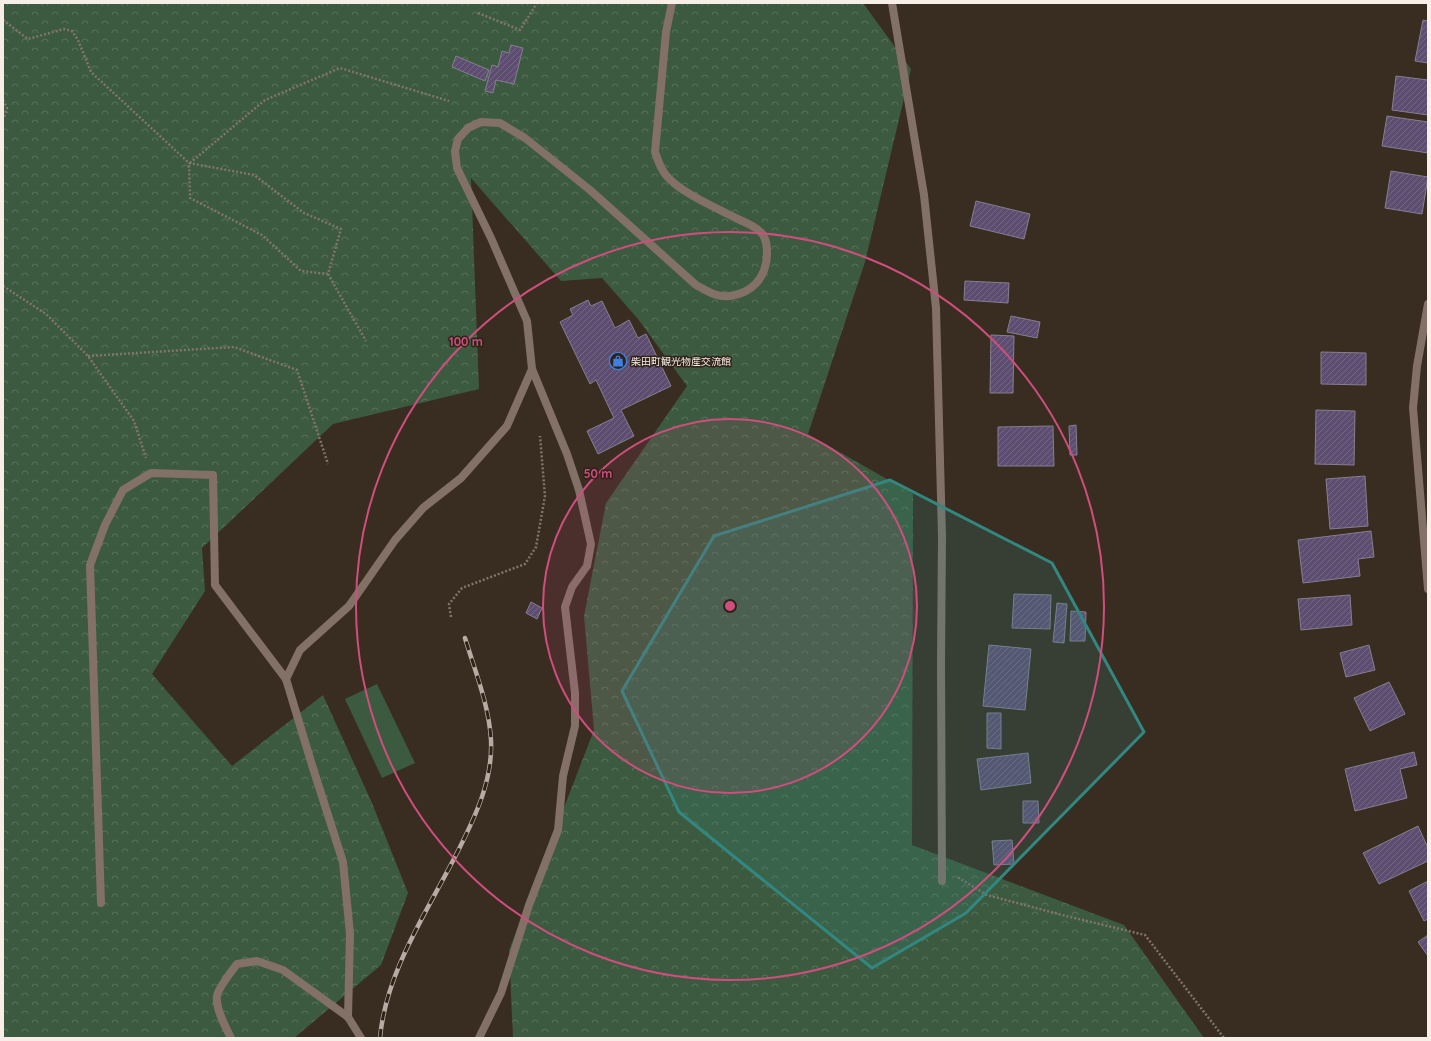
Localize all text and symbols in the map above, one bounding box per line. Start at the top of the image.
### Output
text: 100 m [449,334,483,349]
shop icon: 柴田町観光物産交流館 [608,351,628,371]
place label: 柴田町観光物産交流館 [631,355,731,368]
text: 50 m [584,466,612,481]
centre of rings [723,599,737,613]

